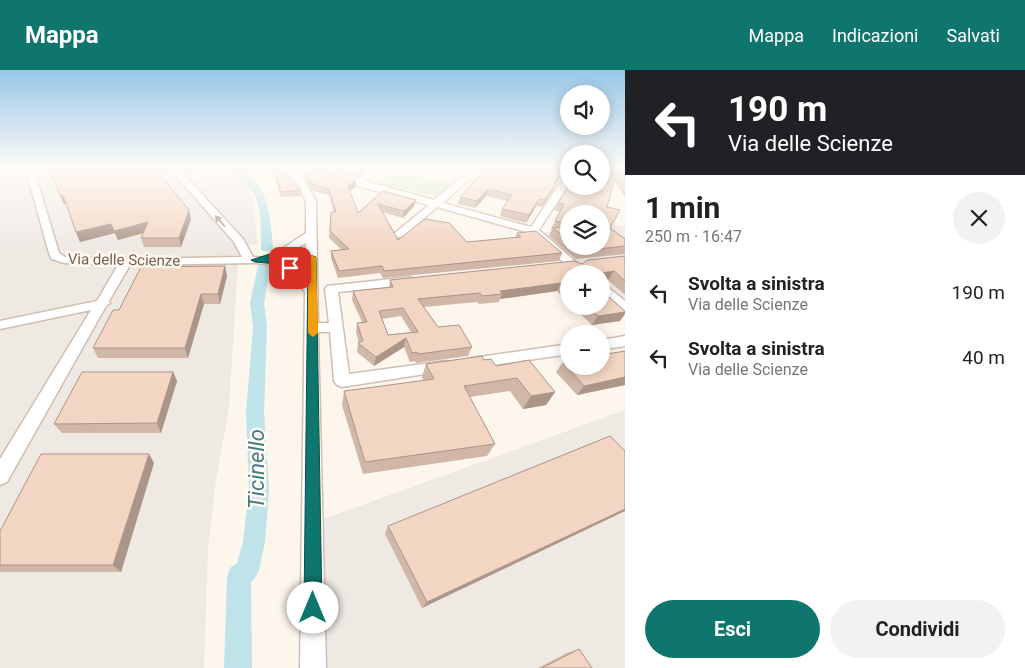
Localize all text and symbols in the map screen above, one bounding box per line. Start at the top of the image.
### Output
text: Mappa [25,21,99,49]
text: Mappa [749,25,804,46]
text: Indicazioni [832,25,919,46]
text: Salvati [947,25,1000,46]
map controls [560,85,610,375]
button: sound [560,85,610,135]
text: 190 m [728,89,827,130]
icon: left [645,90,710,155]
text: Via delle Scienze [728,131,893,156]
button: search [560,145,610,195]
text: 1 min [645,190,720,225]
button: close [953,192,1005,244]
button: layers [560,205,610,255]
one-way arrow [214,215,226,227]
text: 250 m · 16:47 [645,227,742,246]
pin [269,247,311,289]
street label: Via delle Scienze [68,250,180,270]
icon: arrive [276,254,304,282]
button: + [560,265,610,315]
text: Svolta a sinistra [688,272,825,295]
icon: left [645,279,673,307]
text: 190 m [952,281,1005,304]
text: Via delle Scienze [688,295,808,314]
button: − [560,325,610,375]
text: Svolta a sinistra [688,337,825,360]
icon: left [645,344,673,372]
text: 40 m [962,346,1005,369]
text: Via delle Scienze [688,360,808,379]
water label: Ticinello [244,429,269,509]
position arrow [286,581,338,633]
button: Esci [645,600,820,658]
button: Condividi [830,600,1005,658]

